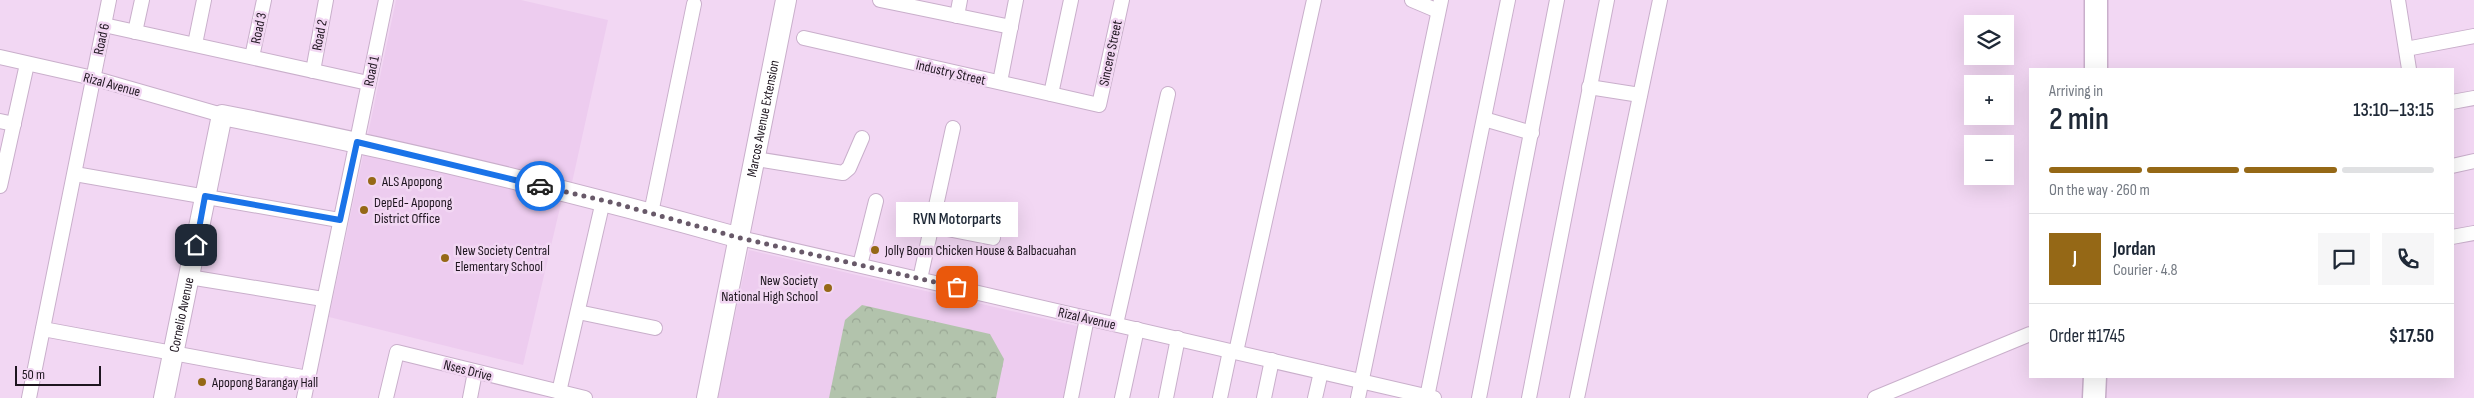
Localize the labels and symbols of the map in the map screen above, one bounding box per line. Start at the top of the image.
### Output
street label: Road 3 [247,11,270,45]
street label: Road 2 [308,18,331,52]
street label: Sincere Street [1095,19,1126,88]
street label: Road 6 [90,22,113,56]
street label: Road 1 [360,54,383,88]
street label: Industry Street [914,56,987,89]
street label: Marcos Avenue Extension [743,59,783,179]
street label: Rizal Avenue [81,69,142,100]
courier [515,161,565,211]
place label: ALS Apopong [381,173,443,190]
marker: ALS Apopong [366,175,378,187]
place label: DepEd- Apopong District Office [374,194,453,227]
callout: RVN Motorparts [896,202,1018,237]
marker: DepEd- Apopong District Office [358,204,370,216]
pin [175,224,217,266]
place label: New Society Central Elementary School [455,242,550,275]
place label: Jolly Boom Chicken House & Balbacuahan [884,242,1076,259]
marker: Jolly Boom Chicken House & Balbacuahan [869,244,881,256]
marker: New Society Central Elementary School [439,252,451,264]
pin [936,266,978,308]
place label: New Society National High School [721,272,819,305]
street label: Cornelio Avenue [166,276,198,354]
marker: New Society National High School [822,282,834,294]
street label: Rizal Avenue [1056,304,1117,333]
street label: Nses Drive [442,356,494,385]
scale bar [15,363,101,386]
place label: Apopong Barangay Hall [211,374,318,391]
marker: Apopong Barangay Hall [196,376,208,388]

